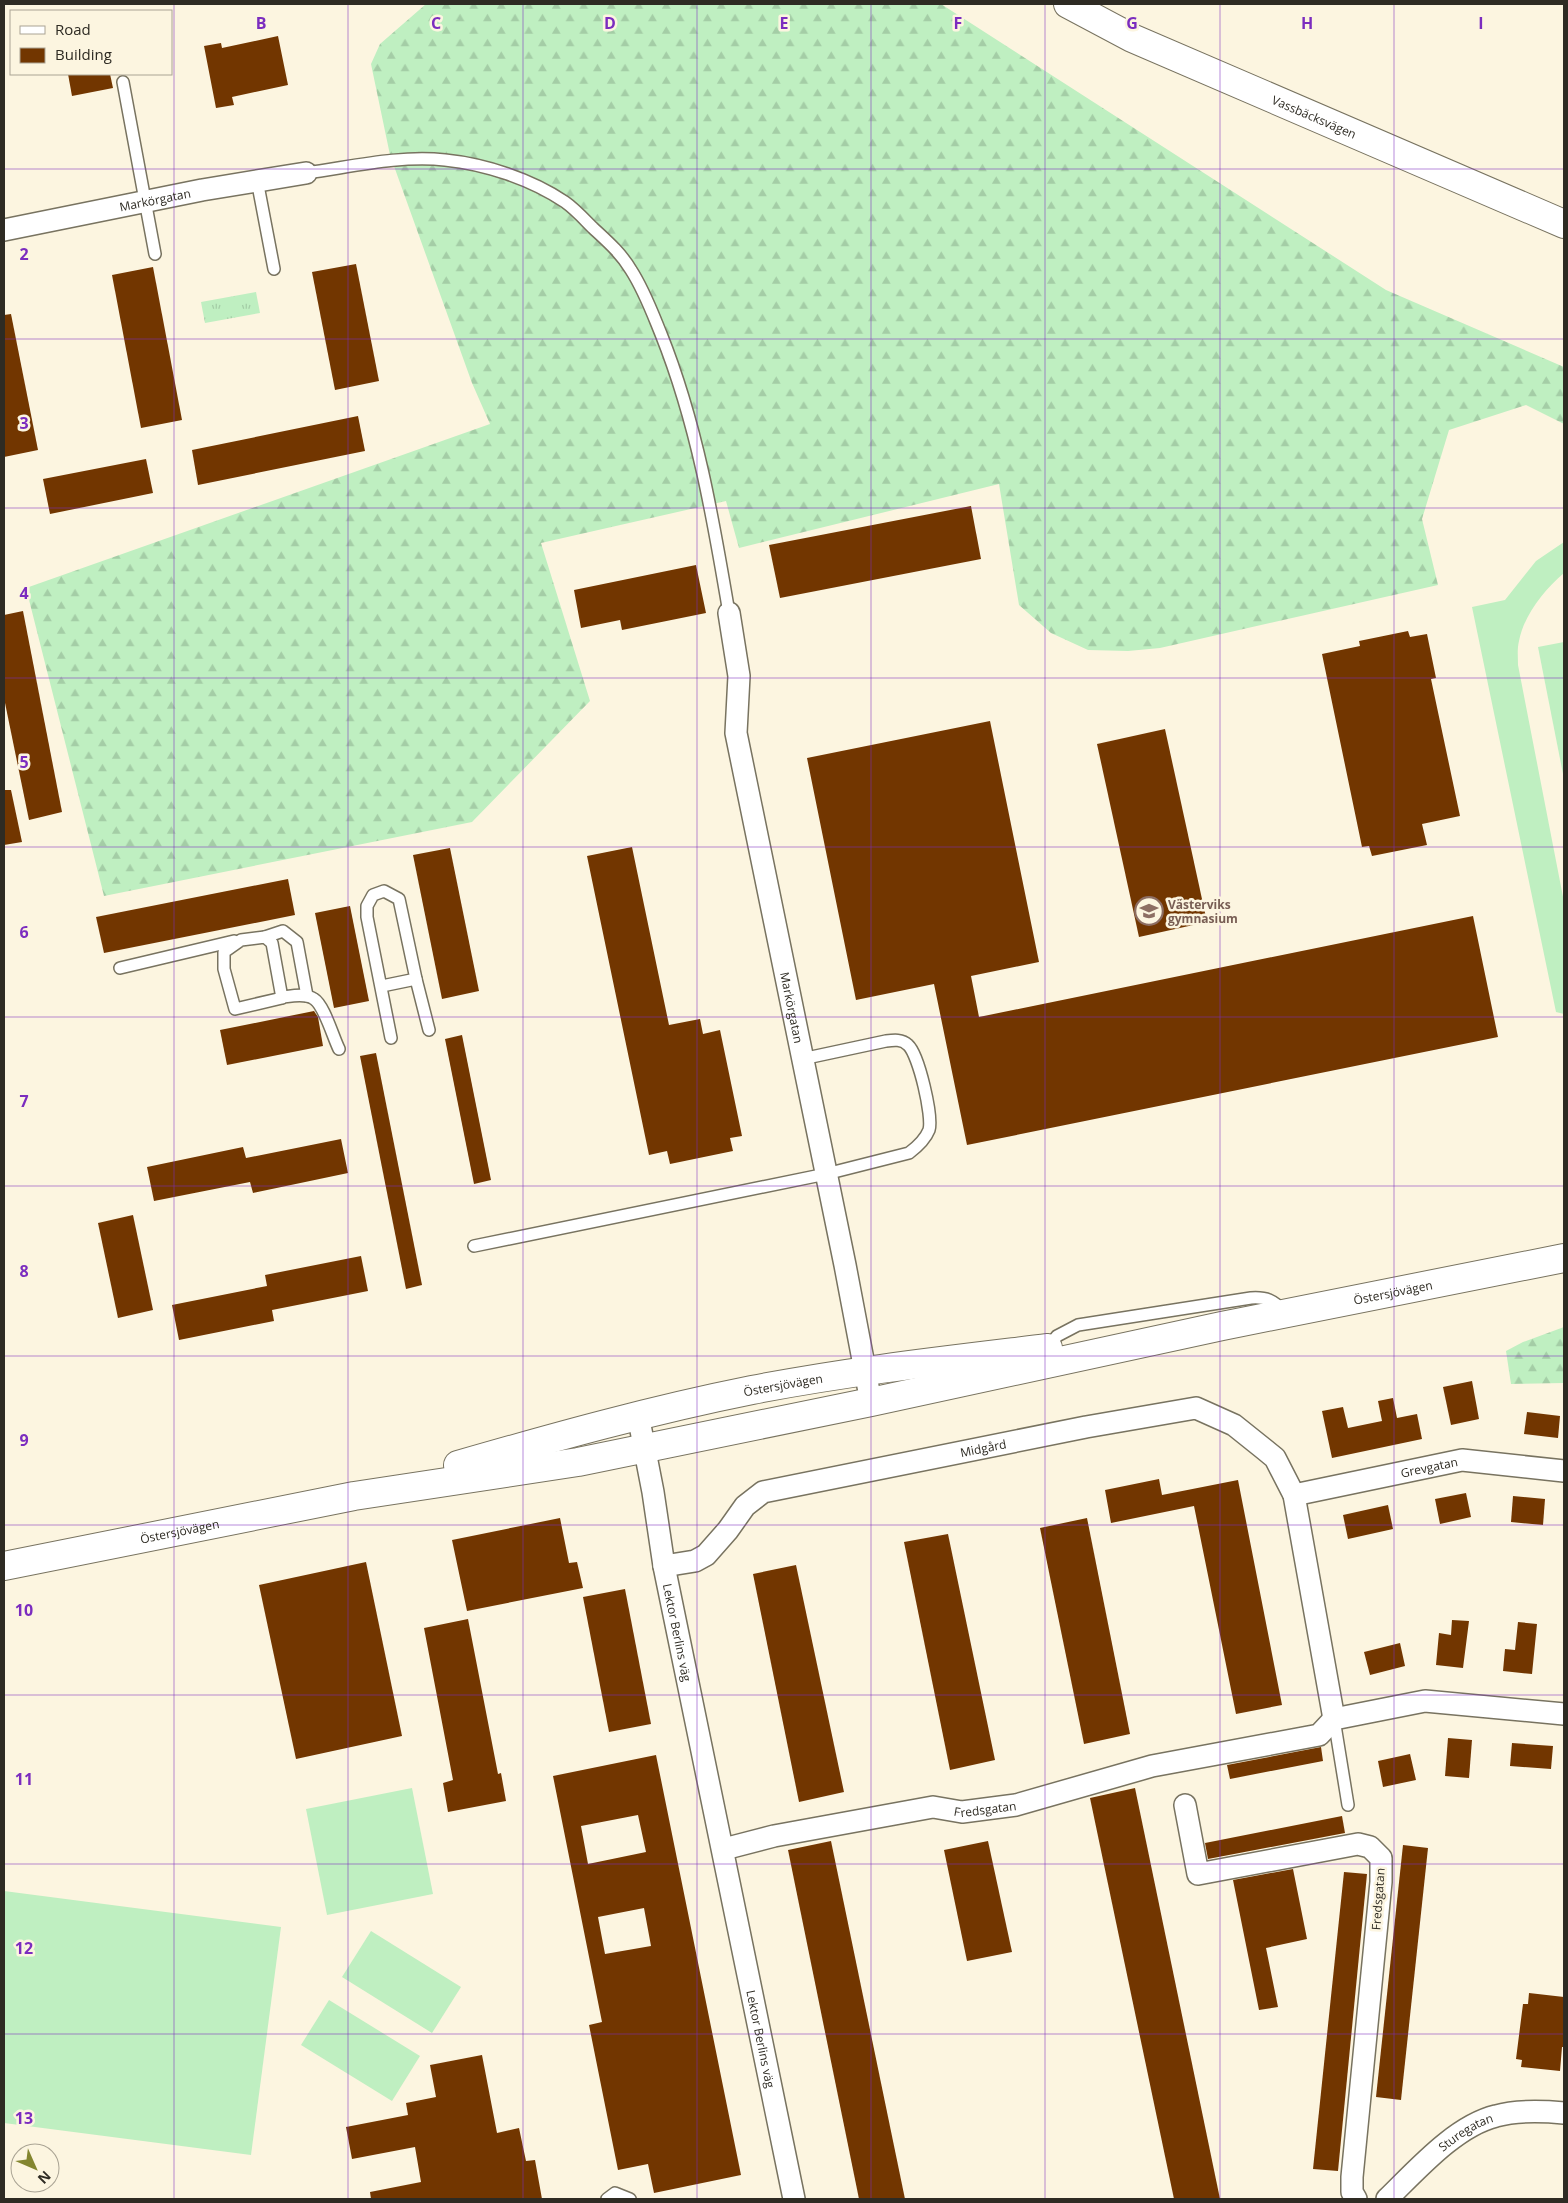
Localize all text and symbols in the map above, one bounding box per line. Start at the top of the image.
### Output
legend [10,10,172,75]
text: B [256,12,266,34]
text: C [431,12,441,34]
text: D [604,12,616,34]
text: E [780,12,789,34]
text: F [954,12,962,34]
text: G [1126,12,1138,34]
text: H [1301,12,1313,34]
text: I [1478,12,1484,34]
text: Road [55,19,91,39]
text: Building [55,44,112,64]
street label: Vassbäcksvägen [1269,91,1359,142]
street label: Markörgatan [118,184,192,215]
text: 2 [19,243,29,265]
text: 3 [19,412,29,434]
text: 4 [19,582,29,604]
text: 5 [19,751,29,773]
school or university icon: Västerviks gymnasium [1134,896,1164,926]
place label: Västerviks gymnasium [1168,896,1238,927]
text: 6 [19,921,29,943]
street label: Markörgatan [777,970,808,1045]
text: 7 [19,1090,29,1112]
text: 8 [19,1260,29,1282]
street label: Östersjövägen [1352,1276,1434,1308]
street label: Östersjövägen [742,1369,824,1400]
text: 9 [19,1429,29,1451]
street label: Midgård [959,1435,1008,1461]
street label: Grevgatan [1399,1453,1459,1481]
street label: Östersjövägen [139,1515,221,1547]
street label: Lektor Berlins väg [659,1582,696,1683]
text: 10 [15,1599,33,1621]
text: 11 [15,1768,33,1790]
street label: Fredsgatan [953,1797,1017,1821]
street label: Fredsgatan [1367,1867,1389,1931]
text: 12 [15,1937,33,1959]
street label: Lektor Berlins väg [743,1988,780,2090]
text: 13 [15,2107,33,2129]
street label: Sturegatan [1435,2109,1495,2155]
north arrow [10,2143,60,2193]
text: N [34,2167,55,2188]

